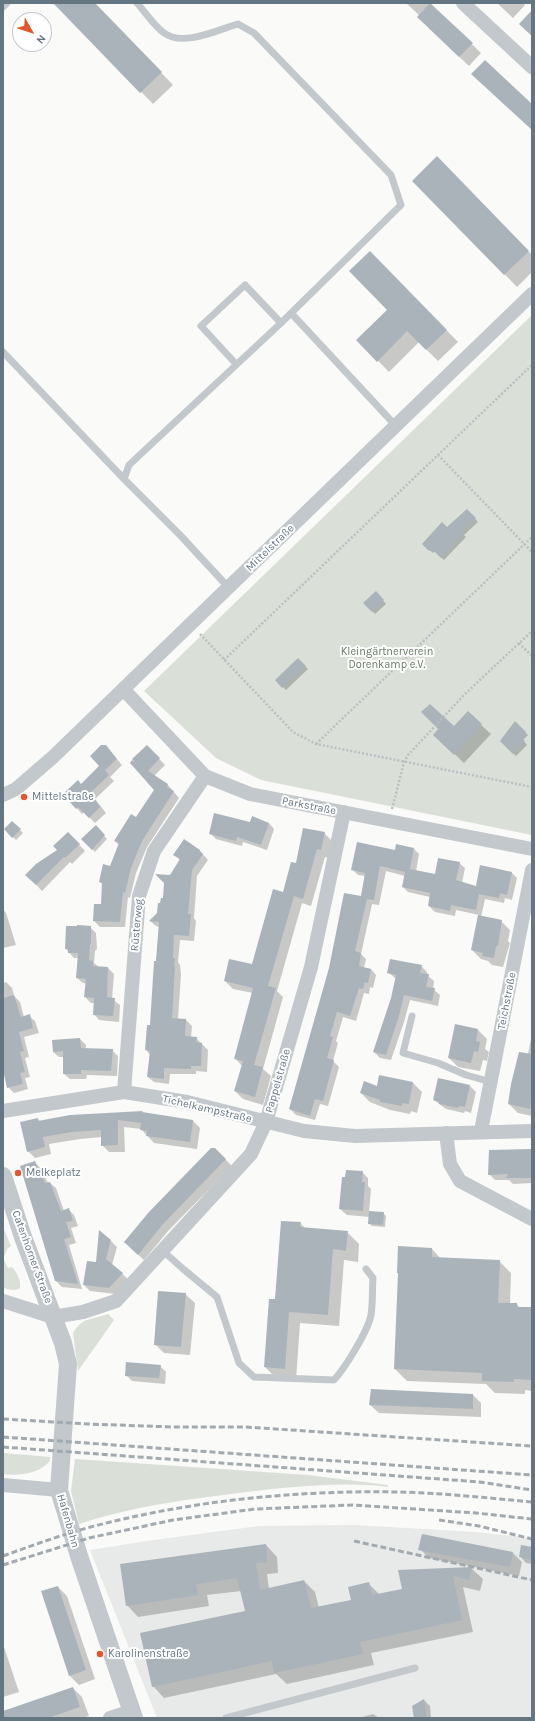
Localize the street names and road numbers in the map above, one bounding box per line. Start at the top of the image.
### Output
street label: Mittelstraße [243,522,297,574]
street label: Parkstraße [281,794,337,818]
street label: Rüsterweg [128,898,146,952]
street label: Teichstraße [495,971,519,1031]
street label: Pappelstraße [263,1047,293,1115]
street label: Tichelkampstraße [161,1092,253,1126]
street label: Catenhorner Straße [9,1209,55,1305]
street label: Hafenbahn [54,1493,82,1549]

